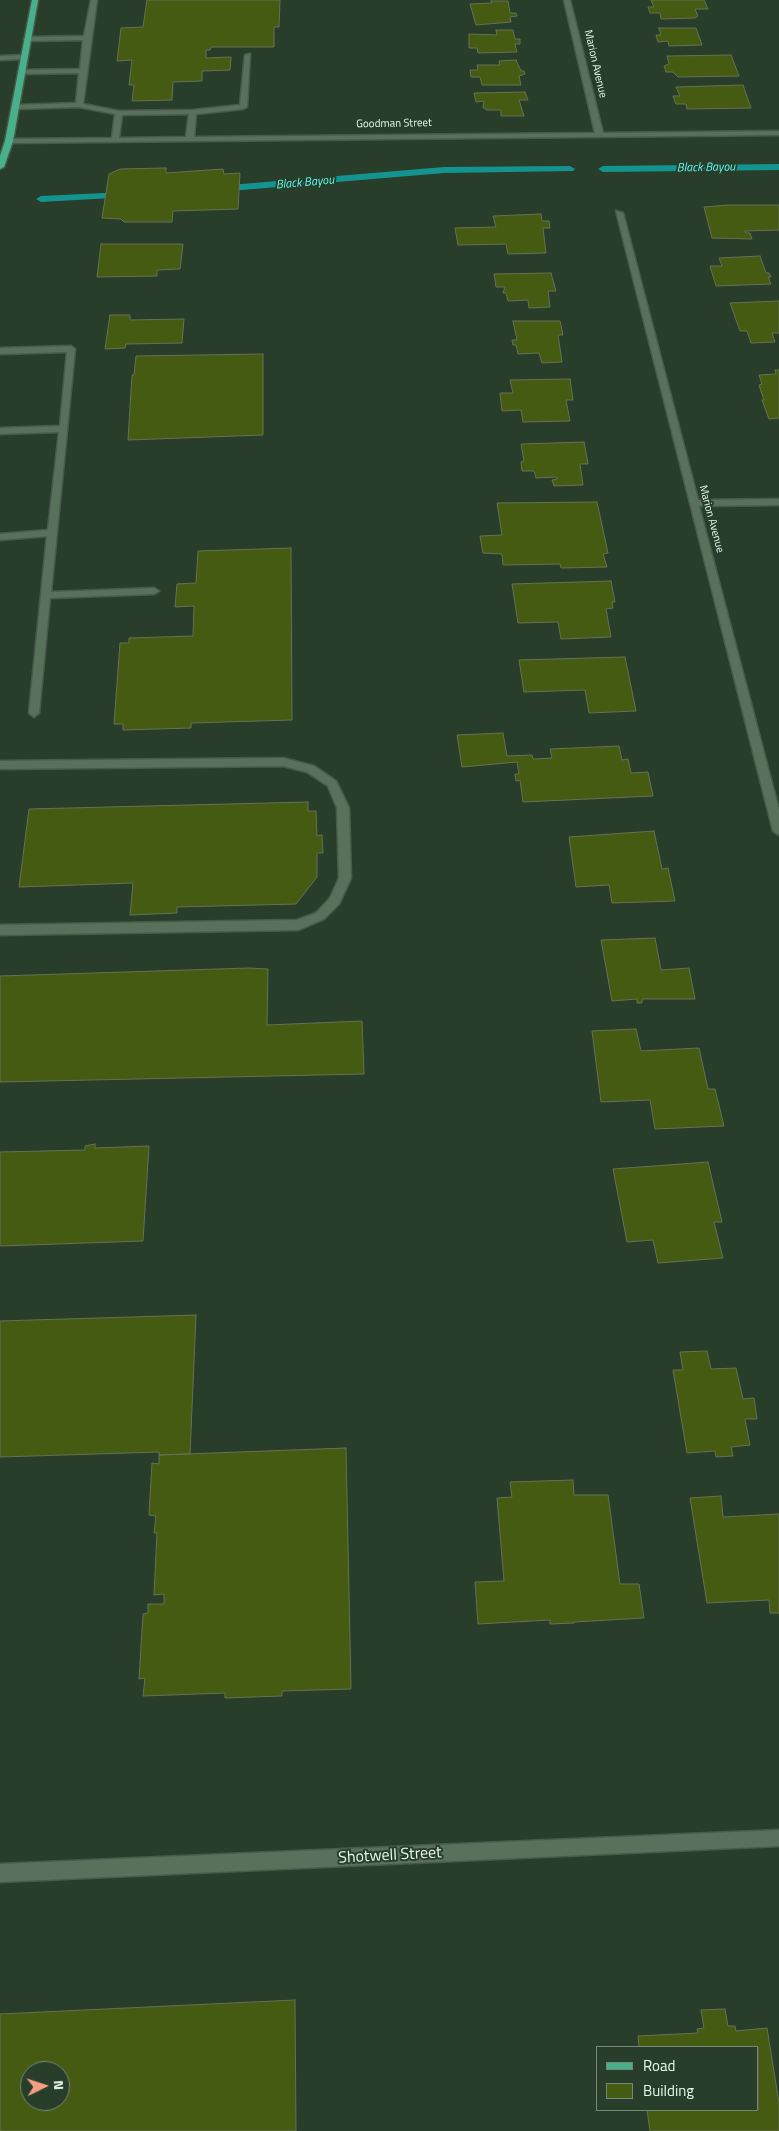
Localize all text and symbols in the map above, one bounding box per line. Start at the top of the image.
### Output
street label: Marion Avenue [581,29,609,99]
street label: Goodman Street [356,117,432,131]
water label: Black Bayou [677,160,735,176]
water label: Black Bayou [275,173,335,193]
street label: Marion Avenue [696,484,726,554]
street label: Shotwell Street [338,1844,442,1868]
legend [596,2046,759,2111]
text: Road [643,2054,675,2077]
north arrow [20,2061,70,2111]
text: N [49,2079,70,2091]
text: Building [643,2079,694,2102]

